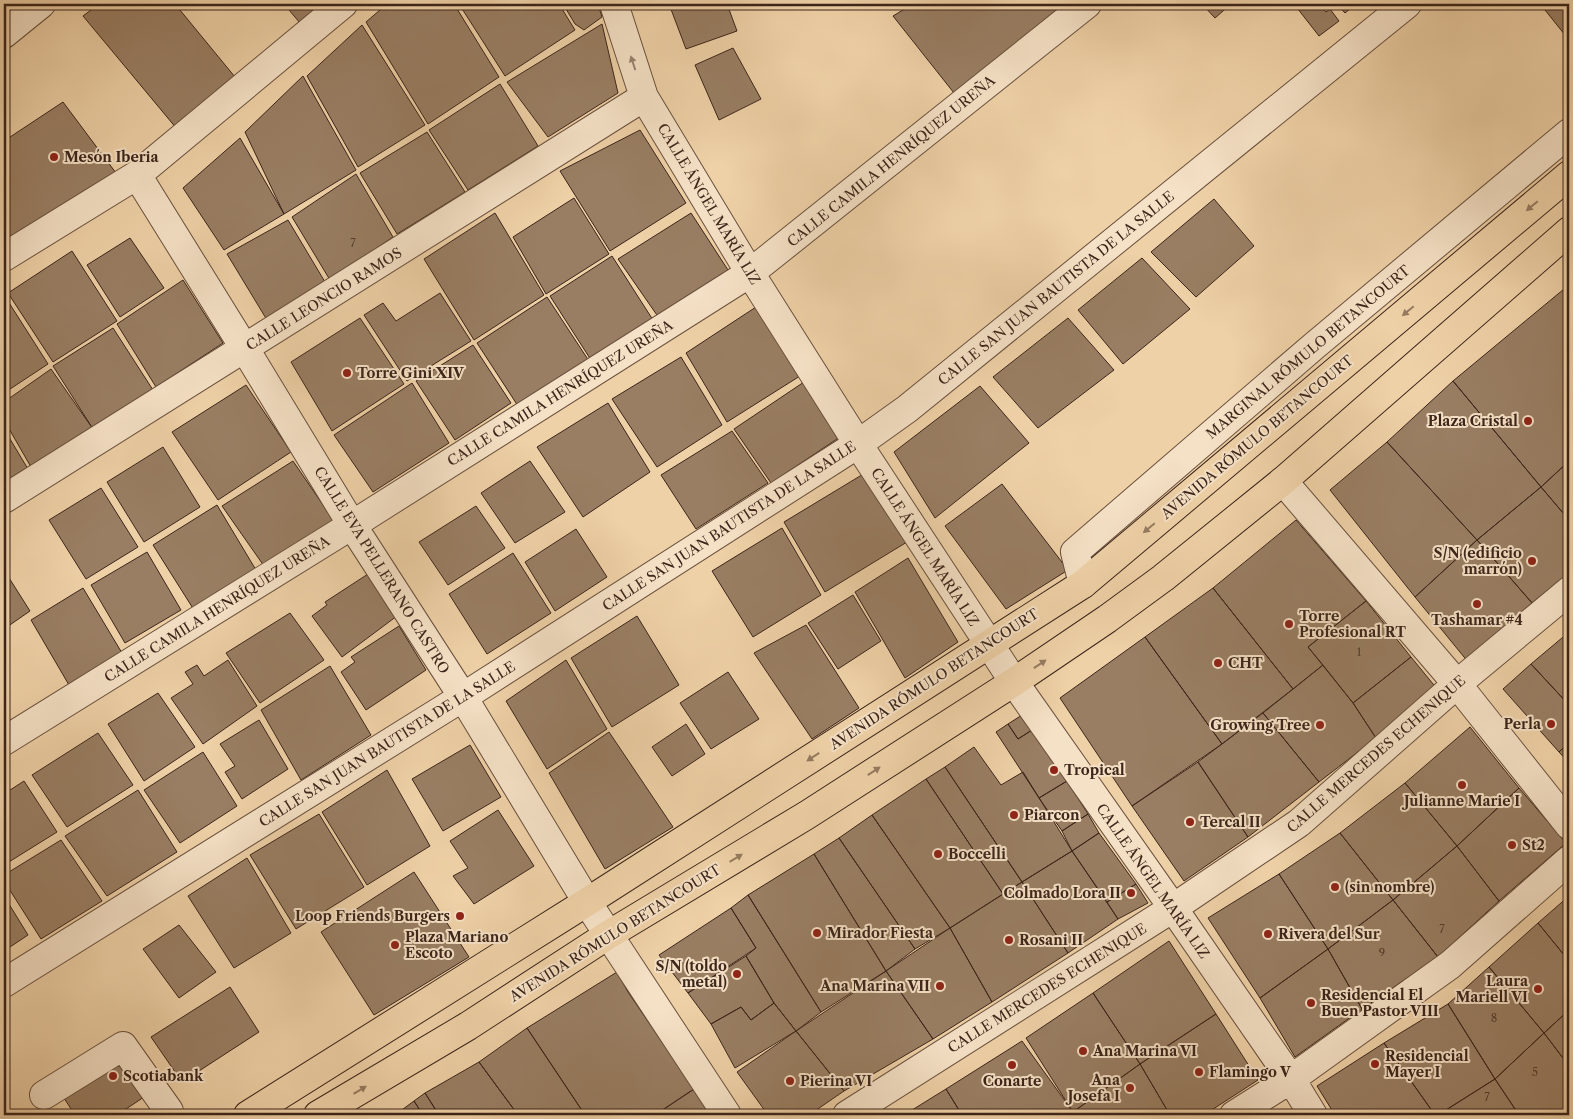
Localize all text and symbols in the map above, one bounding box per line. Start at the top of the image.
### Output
one-way arrow [628,55,636,70]
street label: CALLE CAMILA HENRÍQUEZ UREÑA [783,70,999,251]
street label: CALLE ÁNGEL MARÍA LIZ [654,120,765,288]
place label: Mesón Iberia [64,148,160,166]
marker: Mesón Iberia [48,151,60,163]
street label: CALLE SAN JUAN BAUTISTA DE LA SALLE [934,187,1178,389]
one-way arrow [1526,201,1539,212]
house number: 7 [350,236,356,250]
street label: CALLE LEONCIO RAMOS [243,244,405,354]
street label: MARGINAL RÓMULO BETANCOURT [1202,260,1414,443]
one-way arrow [1402,305,1414,317]
street label: CALLE CAMILA HENRÍQUEZ UREÑA [443,315,677,470]
street label: AVENIDA RÓMULO BETANCOURT [1156,350,1357,523]
place label: Torre Gini XIV [357,364,465,382]
marker: Torre Gini XIV [341,367,353,379]
place label: Plaza Cristal [1428,412,1518,430]
marker: Plaza Cristal [1522,415,1534,427]
street label: CALLE SAN JUAN BAUTISTA DE LA SALLE [599,437,859,615]
street label: CALLE EVA PELLERANO CASTRO [310,463,454,677]
street label: CALLE ÁNGEL MARÍA LIZ [867,464,984,630]
one-way arrow [1143,523,1156,534]
street label: CALLE CAMILA HENRÍQUEZ UREÑA [100,531,334,686]
place label: S/N (edificio marrón) [1434,544,1522,578]
marker: S/N (edificio marrón) [1526,555,1538,567]
marker: Tashamar #4 [1471,598,1483,610]
street label: AVENIDA RÓMULO BETANCOURT [825,603,1042,754]
place label: Torre Profesional RT [1299,607,1406,641]
place label: Tashamar #4 [1431,611,1523,629]
marker: Torre Profesional RT [1283,618,1295,630]
house number: 1 [1357,645,1362,659]
place label: CHT [1228,654,1263,672]
street label: CALLE SAN JUAN BAUTISTA DE LA SALLE [256,657,518,831]
marker: CHT [1212,657,1224,669]
one-way arrow [1033,659,1046,669]
street label: CALLE MERCEDES ECHENIQUE [1283,671,1469,837]
place label: Perla [1504,715,1542,733]
place label: Growing Tree [1210,716,1310,734]
marker: Perla [1545,718,1557,730]
marker: Growing Tree [1314,719,1326,731]
one-way arrow [806,752,819,762]
place label: Tropical [1064,761,1125,779]
marker: Tropical [1048,764,1060,776]
one-way arrow [867,767,880,776]
marker: Julianne Marie I [1456,779,1468,791]
place label: Julianne Marie I [1401,792,1520,810]
street label: CALLE ÁNGEL MARÍA LIZ [1093,799,1214,962]
place label: Piarcon [1024,806,1080,824]
marker: Piarcon [1008,809,1020,821]
place label: Tercal II [1200,813,1261,831]
marker: Tercal II [1184,816,1196,828]
place label: St2 [1522,836,1545,854]
marker: St2 [1506,839,1518,851]
place label: Boccelli [948,845,1006,863]
marker: Boccelli [932,848,944,860]
one-way arrow [729,853,742,862]
street label: AVENIDA RÓMULO BETANCOURT [505,859,724,1006]
place label: (sin nombre) [1345,878,1434,896]
marker: (sin nombre) [1329,881,1341,893]
place label: Colmado Lora II [1004,884,1121,902]
marker: Colmado Lora II [1125,887,1137,899]
place label: Loop Friends Burgers [295,907,450,925]
marker: Loop Friends Burgers [454,910,466,922]
street label: CALLE MERCEDES ECHENIQUE [944,919,1150,1057]
house number: 7 [1439,922,1445,936]
place label: Mirador Fiesta [827,924,934,942]
place label: Rivera del Sur [1278,925,1380,943]
marker: Mirador Fiesta [811,927,823,939]
place label: Plaza Mariano Escoto [405,928,508,962]
marker: Rivera del Sur [1262,928,1274,940]
place label: Rosani II [1019,931,1083,949]
marker: Rosani II [1003,934,1015,946]
marker: Plaza Mariano Escoto [389,939,401,951]
house number: 9 [1379,946,1385,960]
place label: S/N (toldo metal) [655,957,727,991]
marker: S/N (toldo metal) [731,968,743,980]
place label: Laura Mariell VI [1455,972,1529,1006]
place label: Ana Marina VII [819,977,930,995]
marker: Ana Marina VII [934,980,946,992]
marker: Laura Mariell VI [1532,983,1544,995]
place label: Residencial El Buen Pastor VIII [1321,986,1439,1020]
marker: Residencial El Buen Pastor VIII [1305,997,1317,1009]
house number: 8 [1491,1011,1497,1025]
place label: Ana Marina VI [1092,1042,1197,1060]
marker: Ana Marina VI [1077,1045,1089,1057]
place label: Residencial Mayer I [1385,1047,1469,1081]
marker: Residencial Mayer I [1369,1058,1381,1070]
marker: Conarte [1006,1059,1018,1071]
place label: Flamingo V [1209,1063,1292,1081]
house number: 5 [1532,1065,1538,1079]
marker: Flamingo V [1193,1066,1205,1078]
place label: Scotiabank [123,1067,204,1085]
marker: Scotiabank [107,1070,119,1082]
place label: Ana Josefa I [1065,1071,1121,1105]
place label: Pierina VI [800,1072,872,1090]
place label: Conarte [983,1072,1041,1090]
marker: Pierina VI [784,1075,796,1087]
marker: Ana Josefa I [1124,1082,1136,1094]
one-way arrow [353,1086,366,1095]
house number: 7 [1484,1090,1490,1104]

